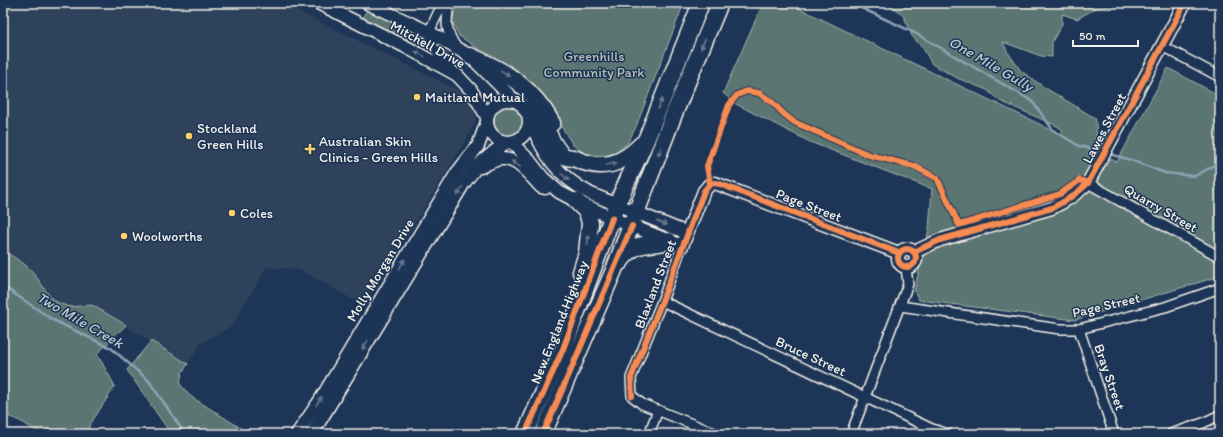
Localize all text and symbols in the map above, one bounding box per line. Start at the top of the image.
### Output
street label: Mitchell Drive [387,17,468,72]
scale bar [1073,22,1138,48]
text: 50 m [1079,29,1105,43]
water label: One Mile Gully [946,33,1038,96]
one-way arrow [699,39,705,51]
park label: Greenhills Community Park [544,48,645,81]
one-way arrow [414,51,426,57]
one-way arrow [500,69,510,77]
place label: Maitland Mutual [425,89,525,106]
street label: Lawes Street [1079,90,1130,166]
marker: Maitland Mutual [412,92,422,102]
one-way arrow [657,98,663,110]
place label: Stockland Green Hills [197,120,264,153]
marker: Stockland Green Hills [184,131,194,141]
place label: Australian Skin Clinics - Green Hills [319,133,438,166]
marker: Australian Skin Clinics - Green Hills [304,143,316,155]
one-way arrow [656,145,662,157]
one-way arrow [511,160,521,168]
one-way arrow [605,160,618,166]
one-way arrow [561,172,570,181]
street label: Quarry Street [1121,180,1201,236]
one-way arrow [456,185,463,197]
street label: Page Street [773,185,844,226]
place label: Coles [240,205,273,222]
marker: Coles [227,208,237,218]
street label: Molly Morgan Drive [343,216,418,325]
one-way arrow [657,220,669,226]
place label: Woolworths [132,228,203,245]
marker: Woolworths [119,231,129,241]
one-way arrow [585,234,592,246]
street label: Blaxland Street [631,237,680,331]
one-way arrow [399,258,406,270]
street label: New England Highway [527,258,592,386]
water label: Two Mile Creek [34,288,127,353]
street label: Page Street [1070,289,1142,322]
street label: Bruce Street [773,333,849,380]
one-way arrow [362,339,369,351]
street label: Bray Street [1090,342,1129,413]
one-way arrow [315,396,323,407]

